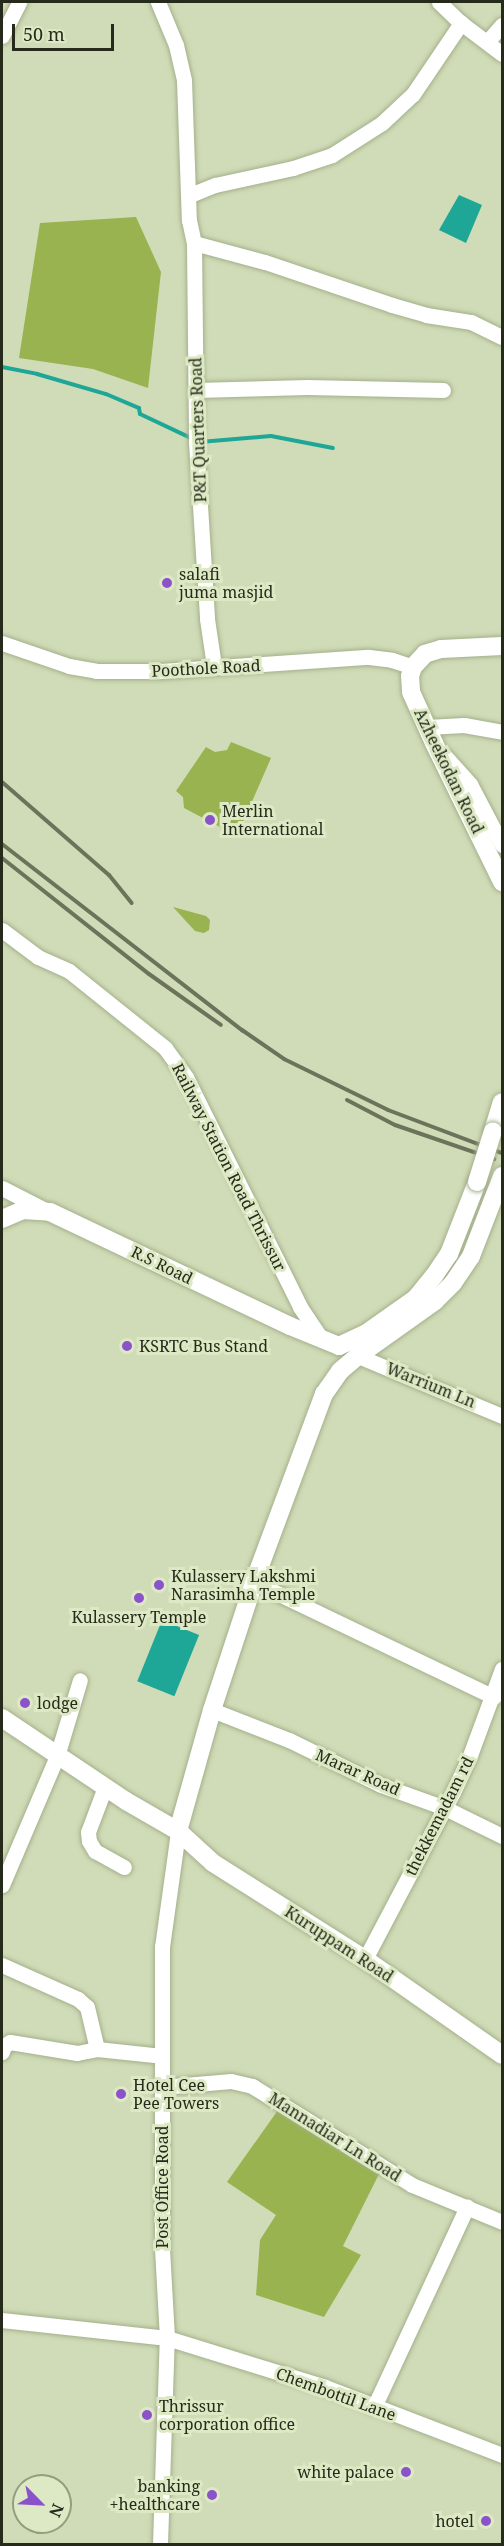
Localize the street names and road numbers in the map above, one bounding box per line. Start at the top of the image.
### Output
street label: P&T Quarters Road [186,357,210,503]
street label: Poothole Road [151,656,261,680]
street label: Azheekodan Road [410,705,488,837]
street label: Railway Station Road Thrissur [168,1060,290,1274]
street label: R.S Road [128,1242,196,1288]
street label: Warrium Ln [384,1358,478,1412]
street label: Marar Road [313,1745,403,1799]
street label: thekkemadam rd [401,1753,477,1879]
street label: Kuruppam Road [281,1902,397,1986]
street label: Mannadiar Ln Road [265,2089,405,2185]
street label: Post Office Road [152,2126,172,2248]
street label: Chembottil Lane [273,2363,399,2425]

